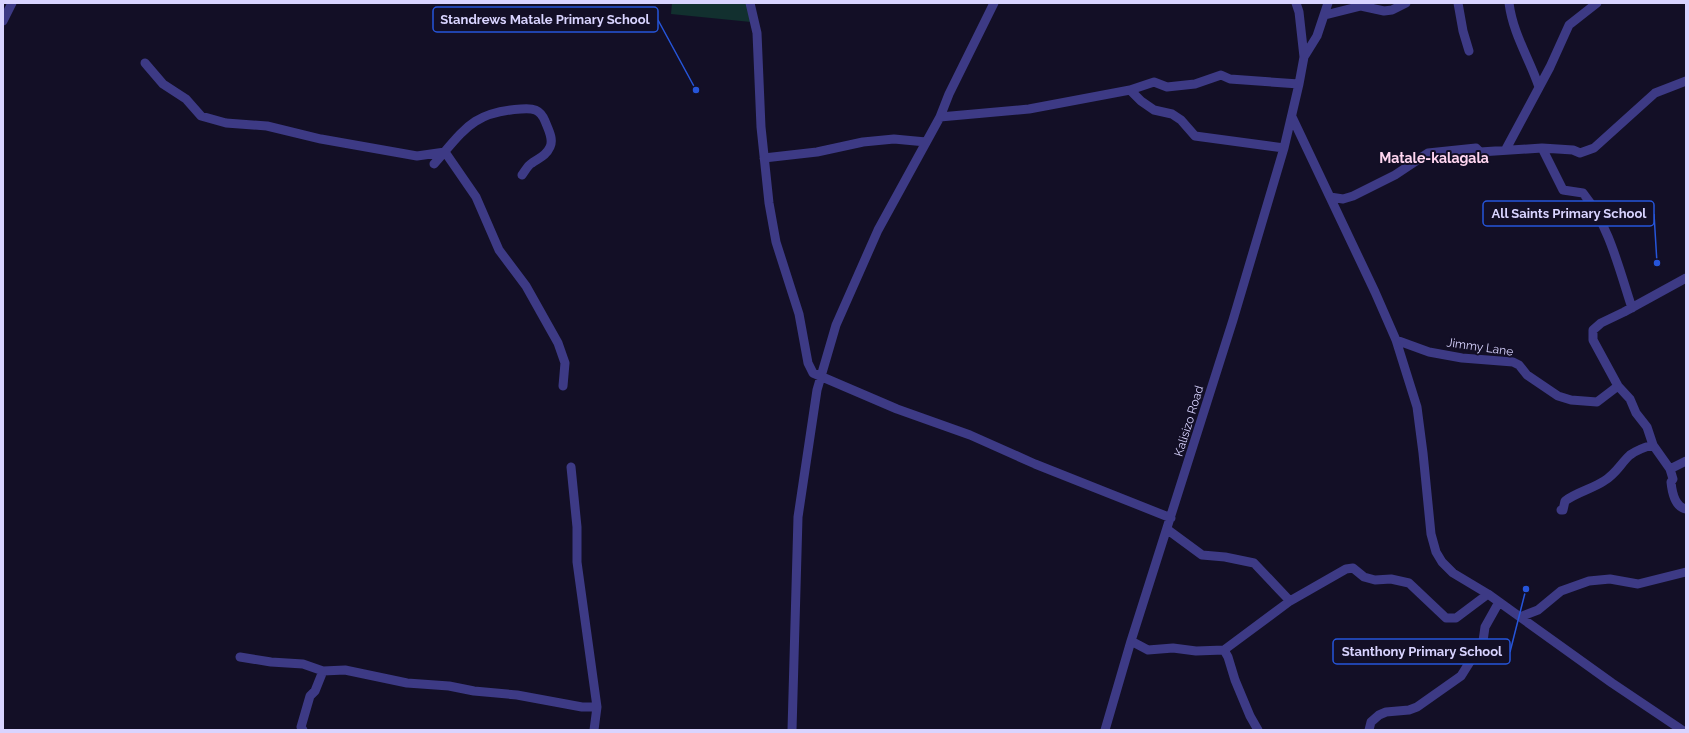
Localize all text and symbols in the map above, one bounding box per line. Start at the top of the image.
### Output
callout: Standrews Matale Primary School [433,7,658,32]
text: Standrews Matale Primary School [440,12,651,27]
district label: Matale-kalagala [1379,150,1489,166]
callout: All Saints Primary School [1483,201,1654,226]
text: All Saints Primary School [1492,206,1647,221]
street label: Jimmy Lane [1446,335,1514,359]
street label: Kalisizo Road [1172,384,1206,458]
callout: Stanthony Primary School [1333,639,1510,664]
text: Stanthony Primary School [1342,644,1503,659]

